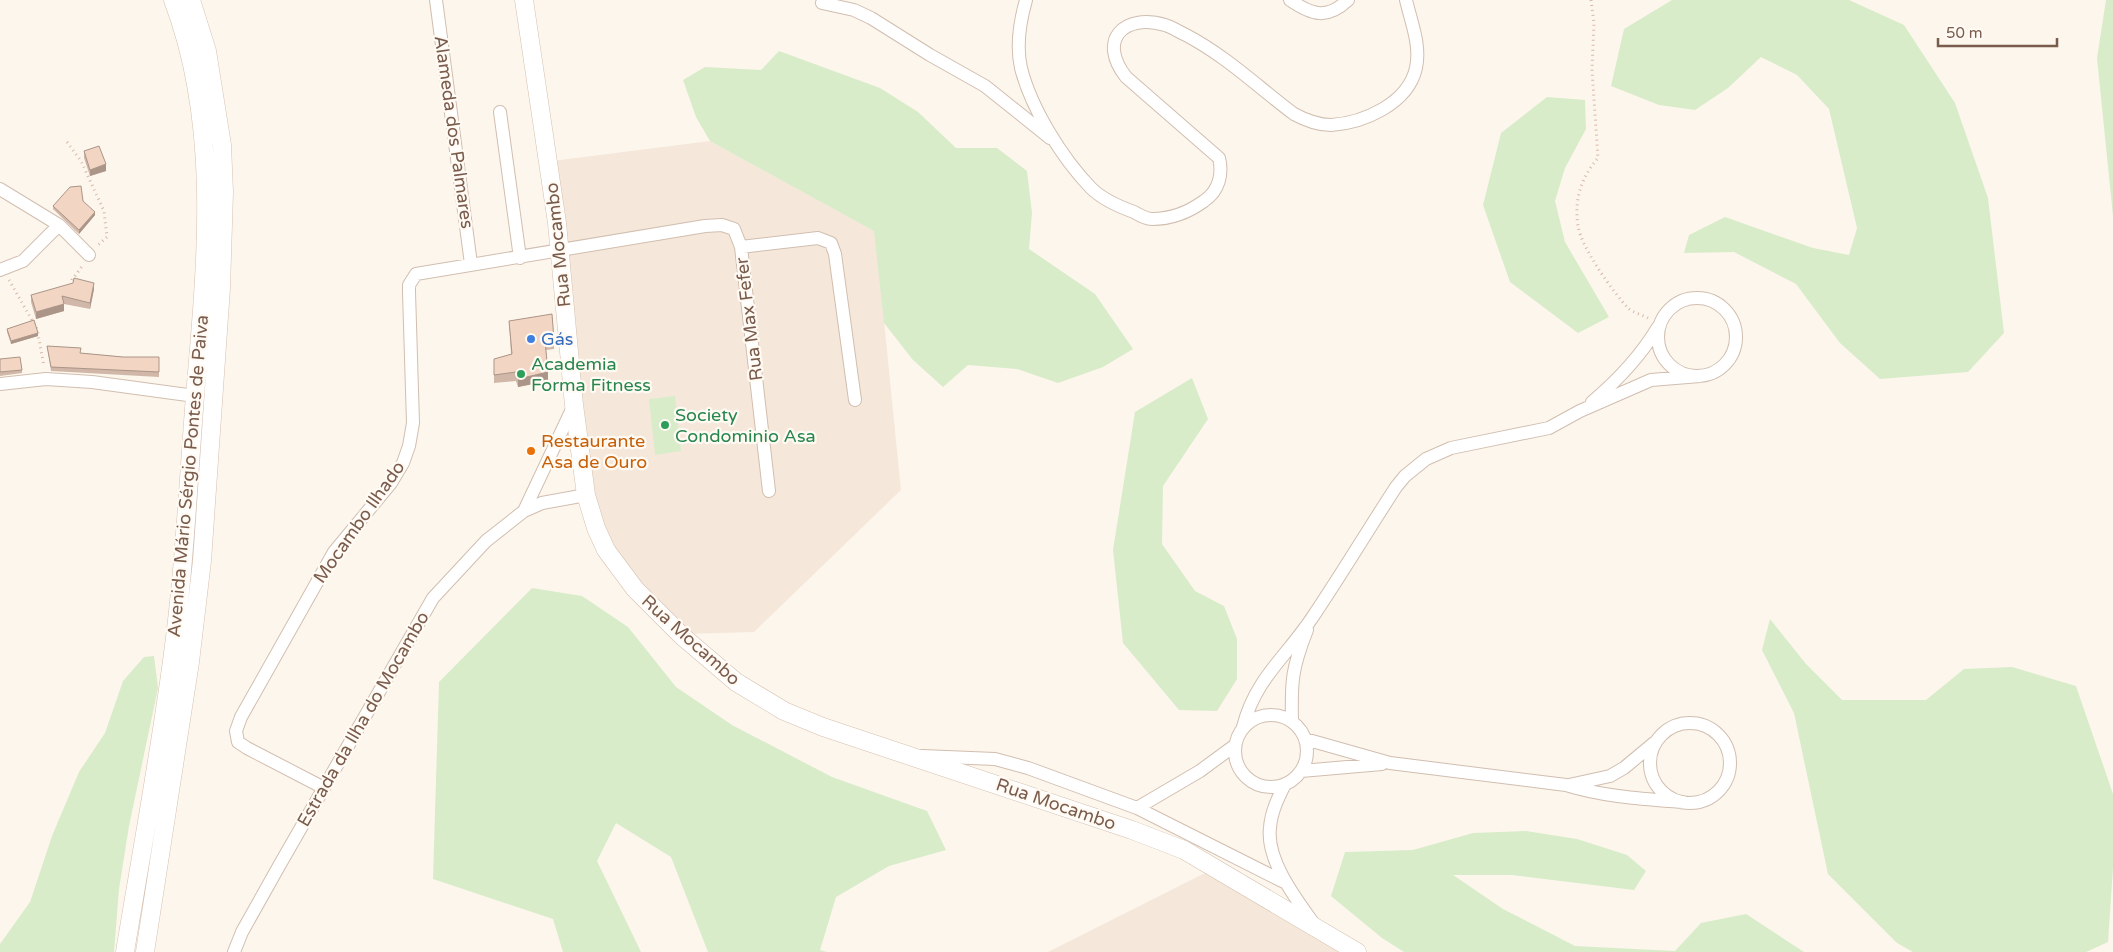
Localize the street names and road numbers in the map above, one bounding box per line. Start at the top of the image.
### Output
street label: Alameda dos Palmares [430,34,478,230]
street label: Rua Mocambo [541,182,575,308]
street label: Rua Max Fefer [730,256,767,382]
street label: Avenida Mário Sérgio Pontes de Paiva [163,314,213,638]
street label: Mocambo Ilhado [309,457,409,587]
street label: Rua Mocambo [637,590,745,690]
street label: Estrada da Ilha do Mocambo [292,607,434,831]
street label: Rua Mocambo [993,773,1119,835]

